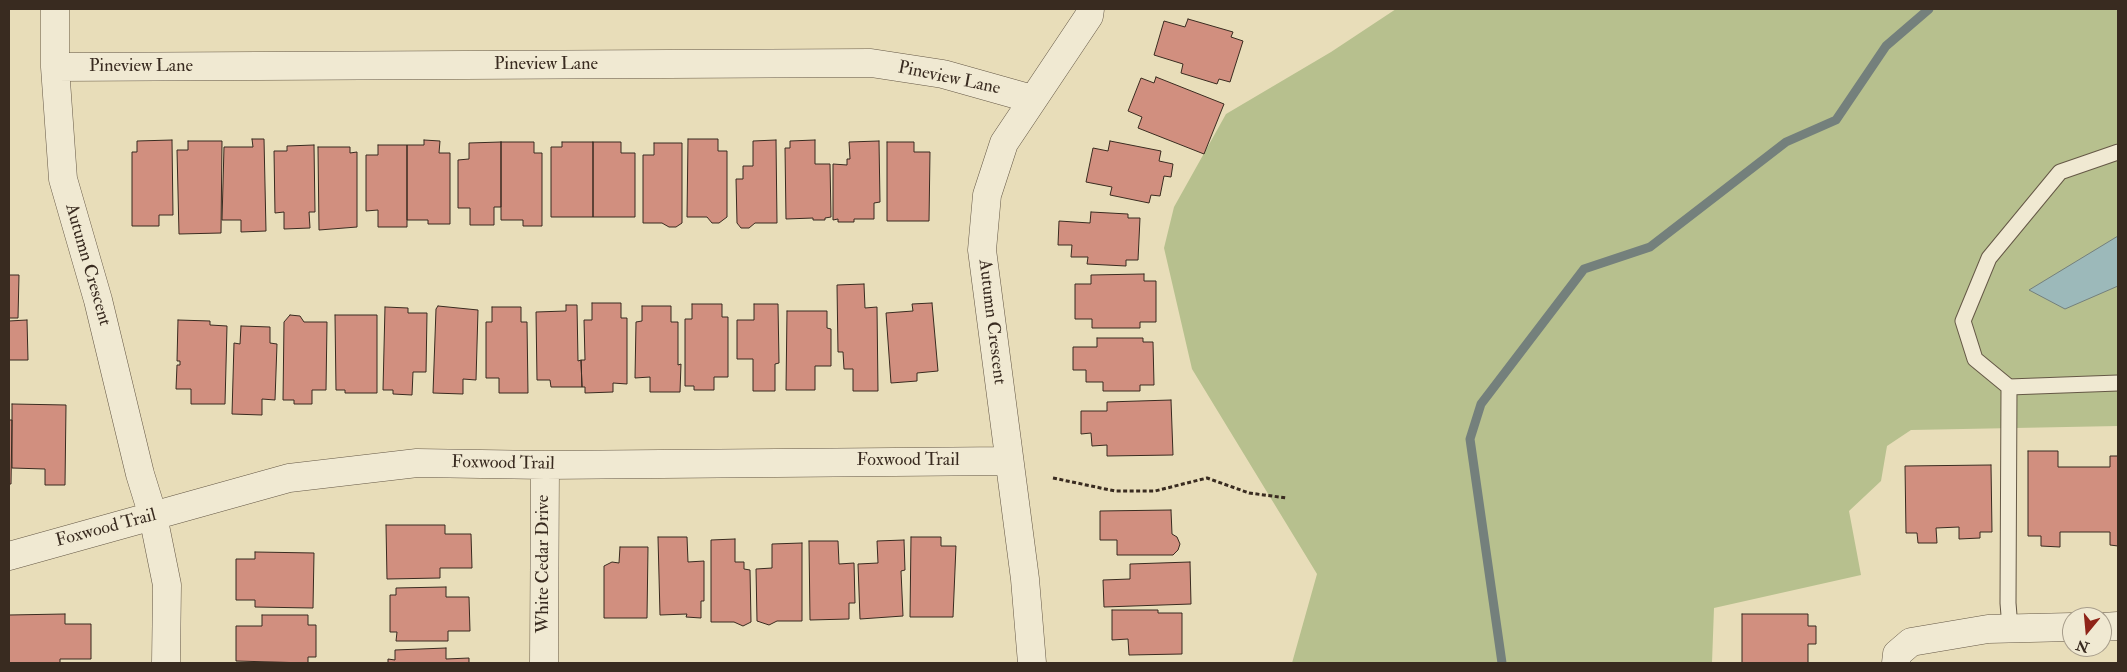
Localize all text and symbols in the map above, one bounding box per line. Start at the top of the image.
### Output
street label: Pineview Lane [494,54,598,76]
street label: Pineview Lane [89,56,193,78]
street label: Pineview Lane [896,58,1002,100]
street label: Autumn Crescent [59,201,115,329]
street label: Autumn Crescent [973,258,1009,386]
street label: Foxwood Trail [856,450,960,472]
street label: Foxwood Trail [451,452,555,476]
street label: White Cedar Drive [533,495,555,633]
street label: Foxwood Trail [53,505,159,553]
north arrow [2062,607,2112,657]
text: N [2074,636,2091,656]

